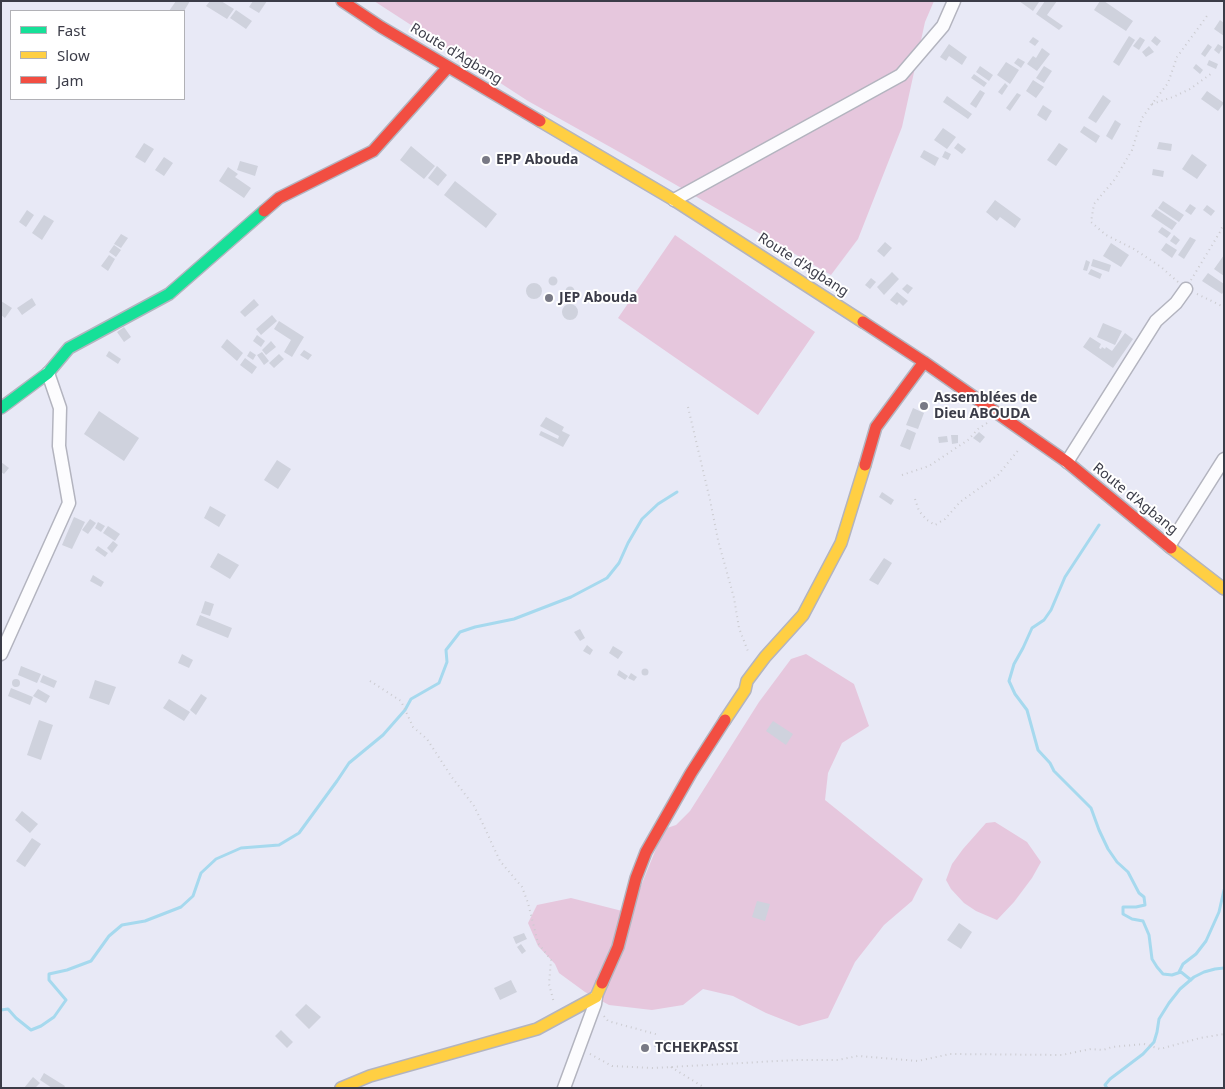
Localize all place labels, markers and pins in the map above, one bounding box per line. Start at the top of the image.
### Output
place label: EPP Abouda [496,152,578,168]
marker: EPP Abouda [480,154,492,166]
place label: JEP Abouda [559,290,637,306]
marker: JEP Abouda [543,292,555,304]
place label: Assemblées de Dieu ABOUDA [934,390,1037,422]
marker: Assemblées de Dieu ABOUDA [918,400,930,412]
place label: TCHEKPASSI [655,1040,738,1056]
marker: TCHEKPASSI [639,1042,651,1054]

